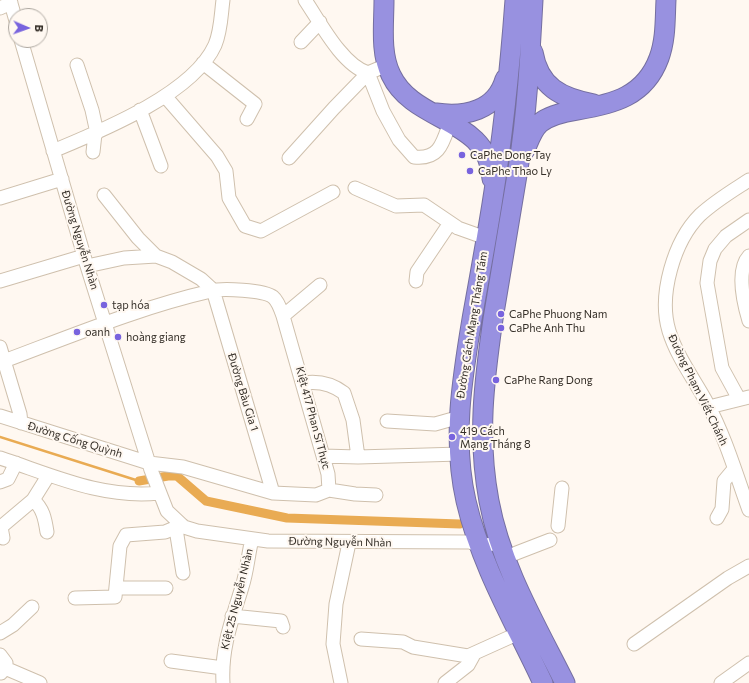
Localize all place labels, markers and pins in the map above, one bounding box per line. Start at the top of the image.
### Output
place label: CaPhe Dong Tay [470,148,551,162]
marker: CaPhe Dong Tay [457,150,467,160]
place label: CaPhe Thao Ly [478,164,552,178]
marker: CaPhe Thao Ly [465,166,475,176]
place label: tạp hóa [112,298,149,312]
marker: tạp hóa [99,300,109,310]
place label: CaPhe Phuong Nam [509,307,607,321]
marker: CaPhe Phuong Nam [496,309,506,319]
place label: CaPhe Anh Thu [509,321,585,335]
marker: CaPhe Anh Thu [496,323,506,333]
place label: oanh [85,325,110,339]
marker: oanh [72,327,82,337]
place label: hoàng giang [126,330,186,344]
marker: hoàng giang [113,332,123,342]
place label: CaPhe Rang Dong [504,373,593,387]
marker: CaPhe Rang Dong [491,375,501,385]
place label: 419 Cách Mạng Tháng 8 [460,424,531,450]
marker: 419 Cách Mạng Tháng 8 [447,432,457,442]

